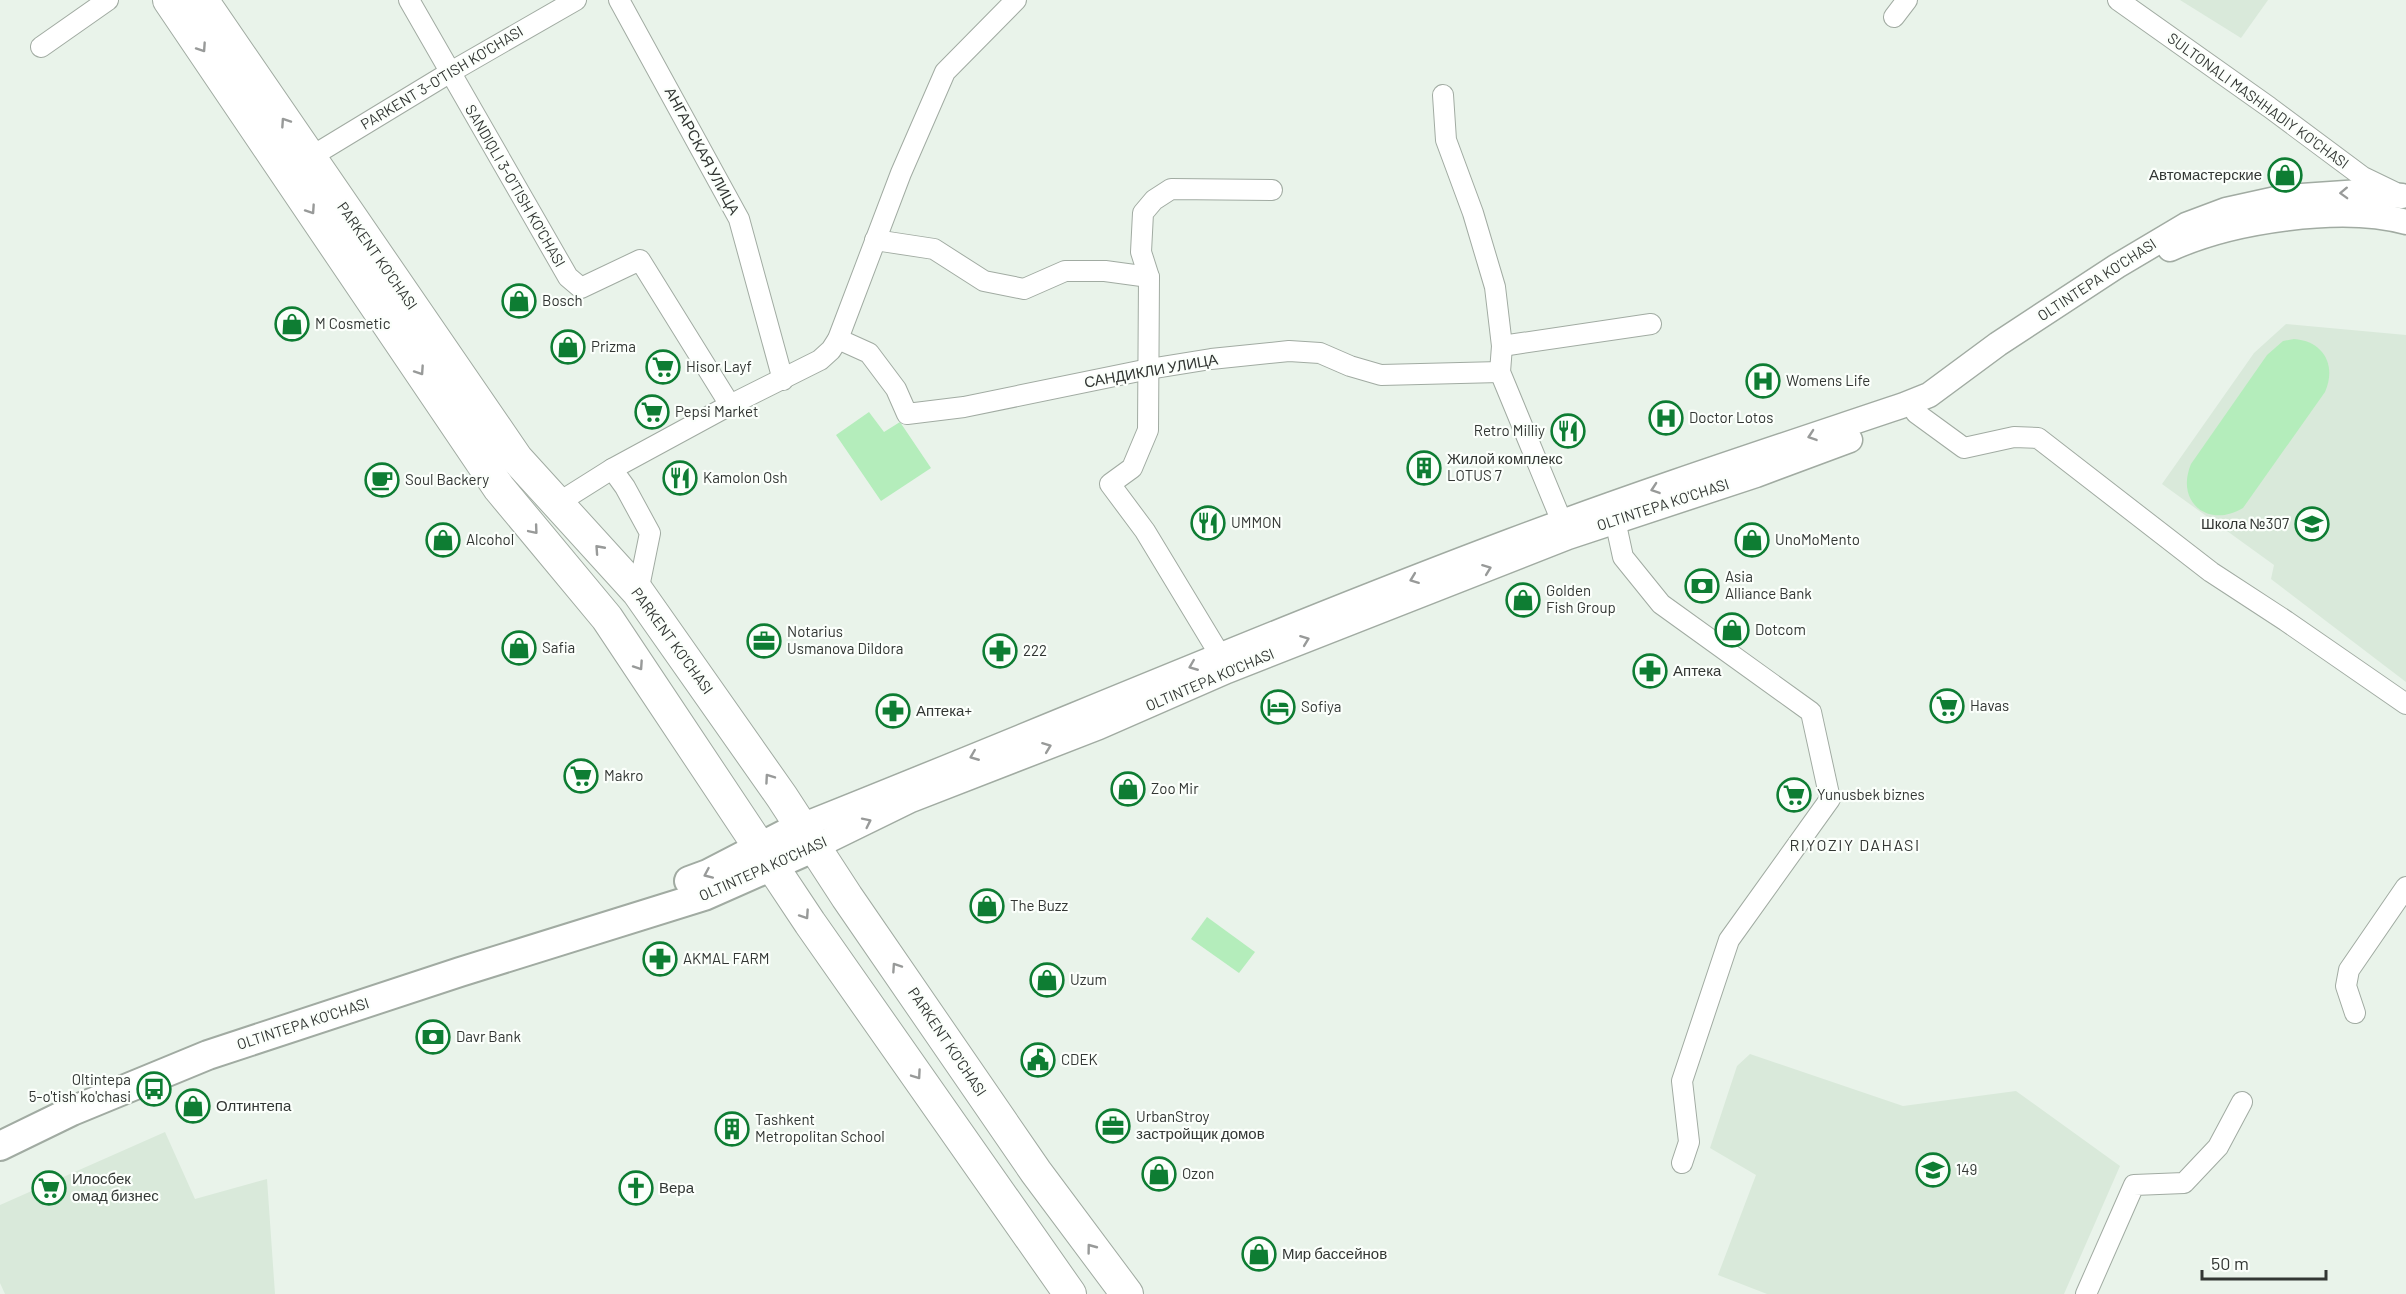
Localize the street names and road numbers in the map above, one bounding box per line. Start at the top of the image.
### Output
street label: PARKENT 3-O'TISH KO'CHASI [357,21,526,133]
street label: SULTONALI MASHHADIY KO'CHASI [2165,28,2353,172]
street label: АНГАРСКАЯ УЛИЦА [662,84,744,217]
street label: SANDIQLI 3-O'TISH KO'CHASI [462,101,570,270]
street label: PARKENT KO'CHASI [334,198,422,313]
street label: OLTINTEPA KO'CHASI [2034,234,2159,324]
street label: САНДИКЛИ УЛИЦА [1083,349,1219,391]
street label: OLTINTEPA KO'CHASI [1594,474,1731,534]
street label: PARKENT KO'CHASI [628,584,717,697]
street label: OLTINTEPA KO'CHASI [1143,644,1277,714]
street label: OLTINTEPA KO'CHASI [696,832,829,904]
street label: PARKENT KO'CHASI [905,984,991,1099]
street label: OLTINTEPA KO'CHASI [234,993,371,1053]

